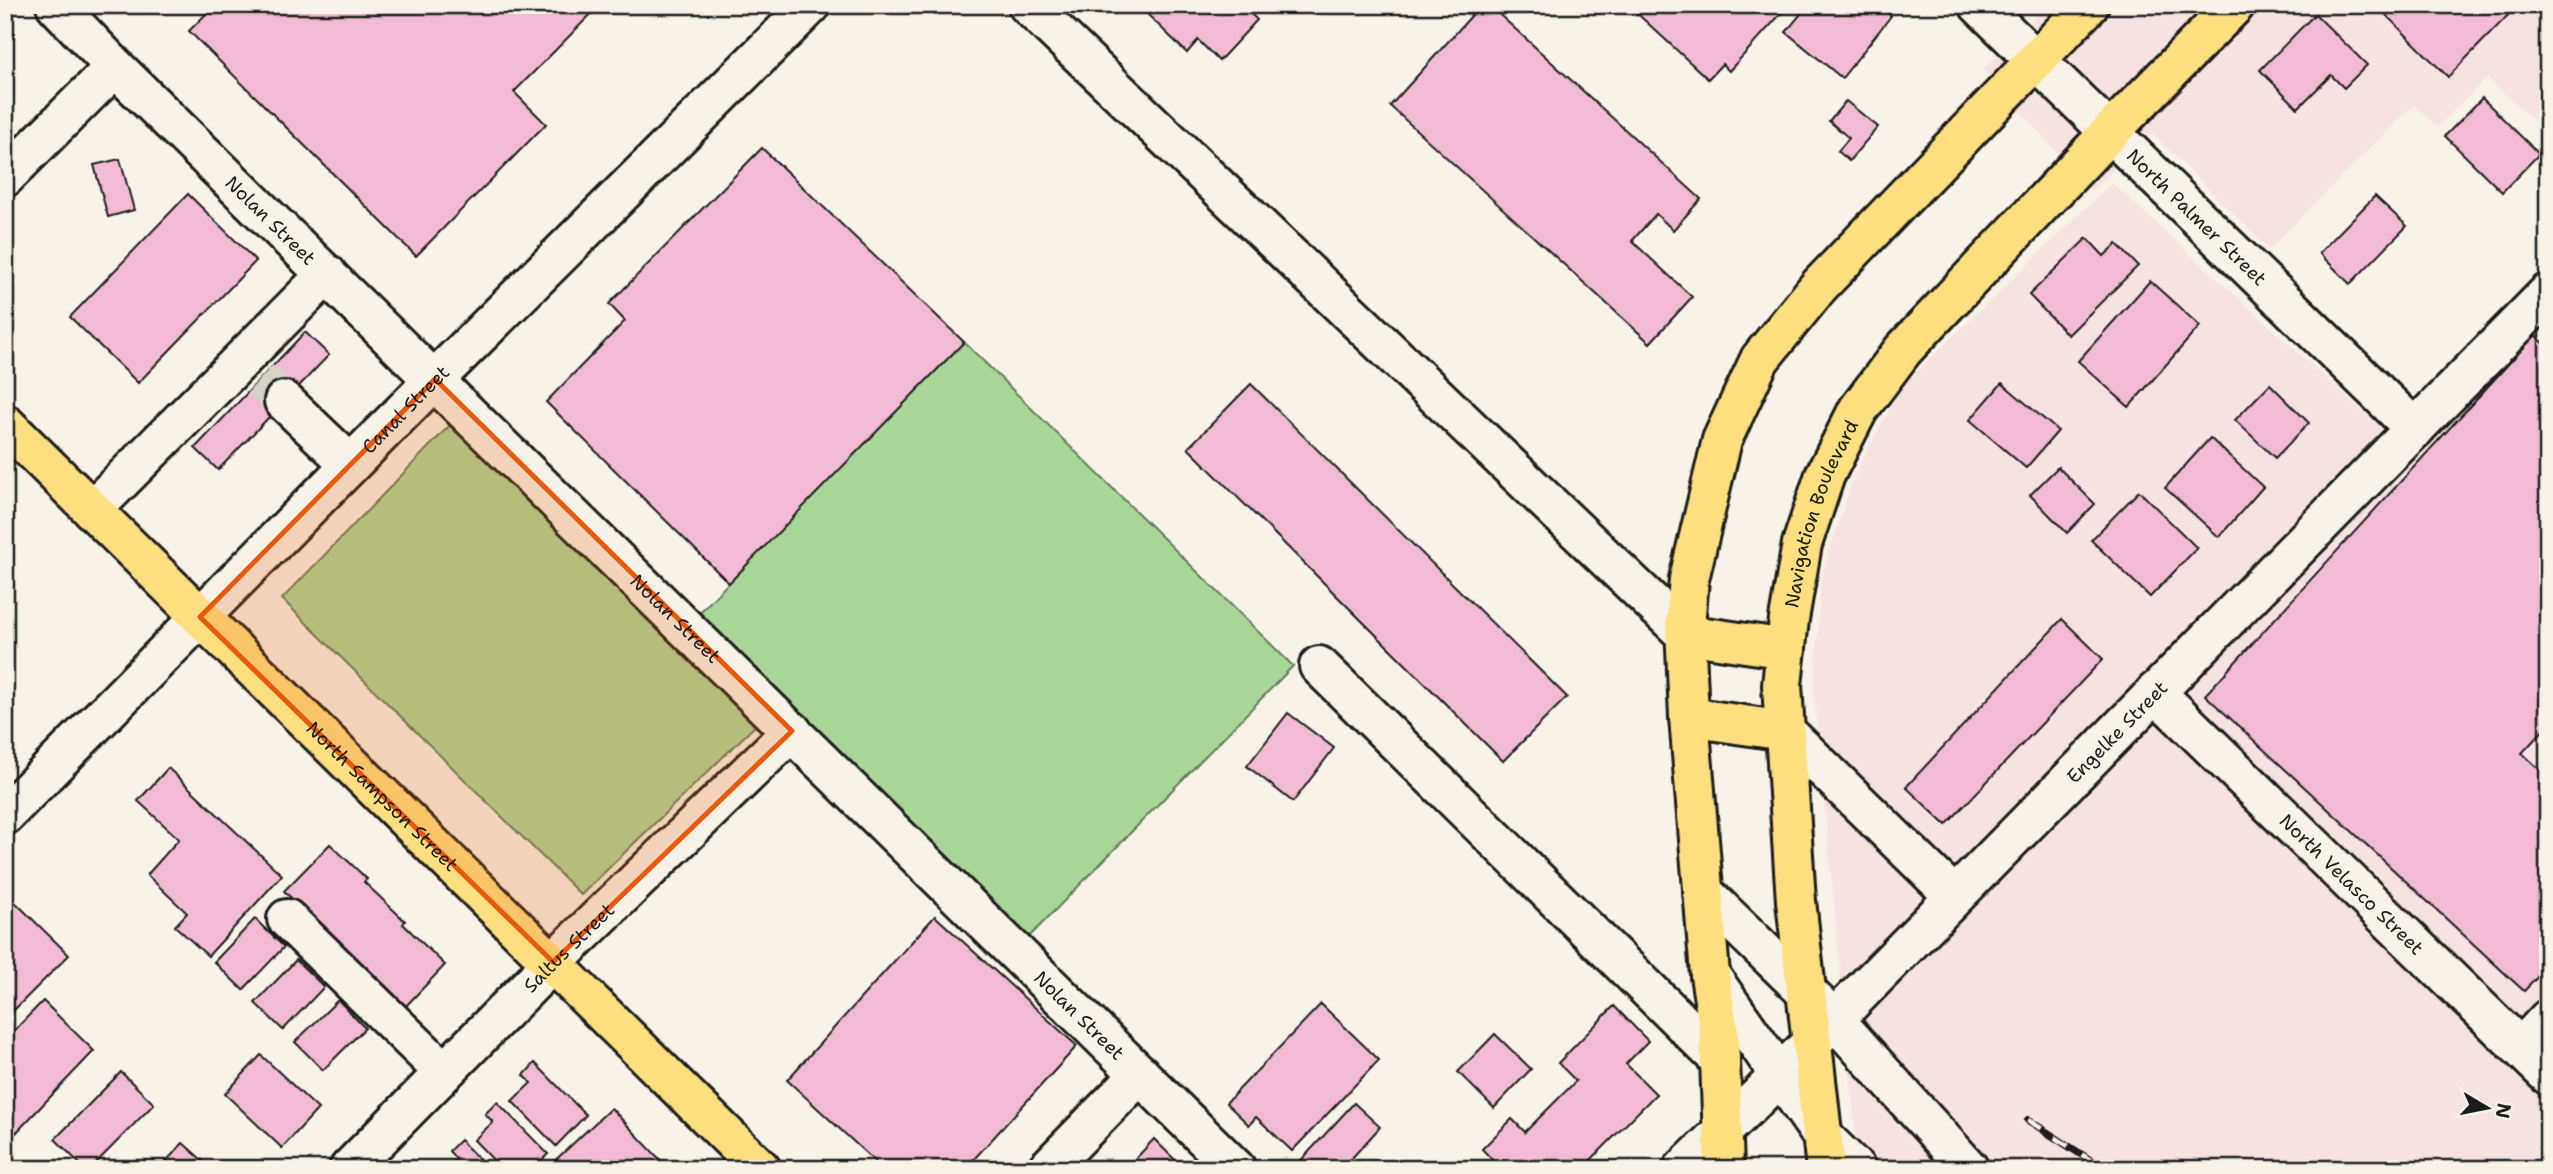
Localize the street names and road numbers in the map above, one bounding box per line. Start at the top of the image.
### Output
street label: North Palmer Street [2121,143,2272,291]
street label: Nolan Street [220,170,321,270]
street label: Canal Street [356,360,455,459]
street label: Navigation Boulevard [1779,416,1864,610]
street label: Nolan Street [625,569,726,669]
street label: Engelke Street [2061,675,2173,789]
street label: North Sampson Street [301,716,464,877]
street label: North Velasco Street [2274,808,2429,960]
street label: Saltus Street [518,897,620,998]
street label: Nolan Street [1029,965,1130,1065]

